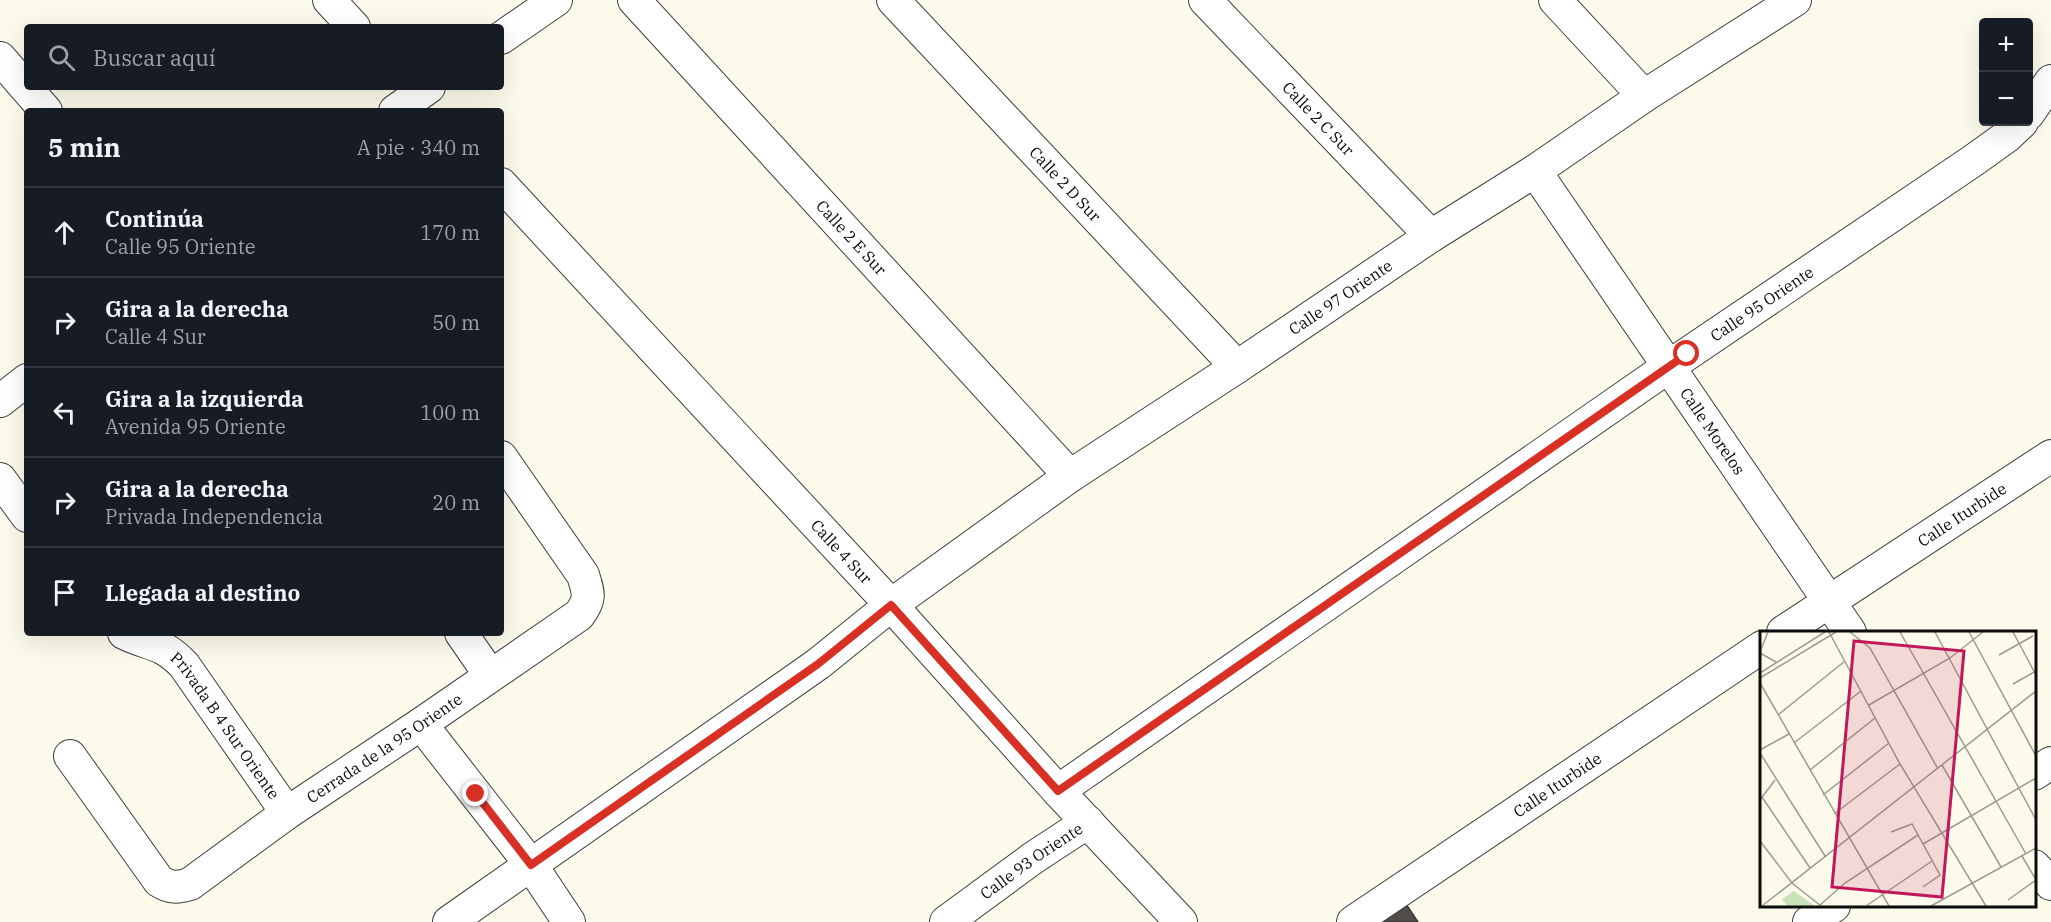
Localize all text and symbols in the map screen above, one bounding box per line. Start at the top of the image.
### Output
map controls [1979,18,2033,126]
button: + [1979,18,2033,72]
search box [24,24,504,90]
icon: search [45,41,78,74]
text: Buscar aquí [93,43,216,72]
button: − [1979,72,2033,126]
street label: Calle 2 C Sur [1278,77,1358,160]
text: 5 min [48,130,121,164]
text: A pie · 340 m [357,134,480,161]
street label: Calle 2 D Sur [1025,142,1105,226]
street label: Calle 2 E Sur [812,196,891,279]
text: Continúa [105,204,204,233]
icon: ahead [48,216,81,249]
text: 170 m [420,219,480,246]
text: Calle 95 Oriente [105,233,255,260]
street label: Calle 97 Oriente [1285,255,1396,339]
street label: Calle 95 Oriente [1706,262,1817,346]
text: Gira a la derecha [105,294,289,323]
icon: right [48,306,81,339]
text: 50 m [432,309,480,336]
text: Calle 4 Sur [105,323,206,350]
route start [1673,340,1699,366]
text: Gira a la izquierda [105,384,304,413]
street label: Calle Morelos [1676,384,1750,479]
icon: left [48,396,81,429]
text: 100 m [420,399,480,426]
text: Avenida 95 Oriente [105,413,286,440]
text: Gira a la derecha [105,474,289,503]
street label: Calle Iturbide [1914,478,2010,551]
icon: right [48,486,81,519]
text: 20 m [432,489,480,516]
text: Privada Independencia [105,503,323,530]
street label: Calle 4 Sur [807,515,876,588]
icon: arrive [48,576,81,609]
text: Llegada al destino [105,578,300,607]
inset map [1760,631,2036,907]
street label: Privada B 4 Sur Oriente [167,647,284,803]
street label: Cerrada de la 95 Oriente [303,689,466,807]
street label: Calle Iturbide [1509,748,1605,822]
route end [462,780,488,806]
street label: Calle 93 Oriente [976,818,1086,904]

